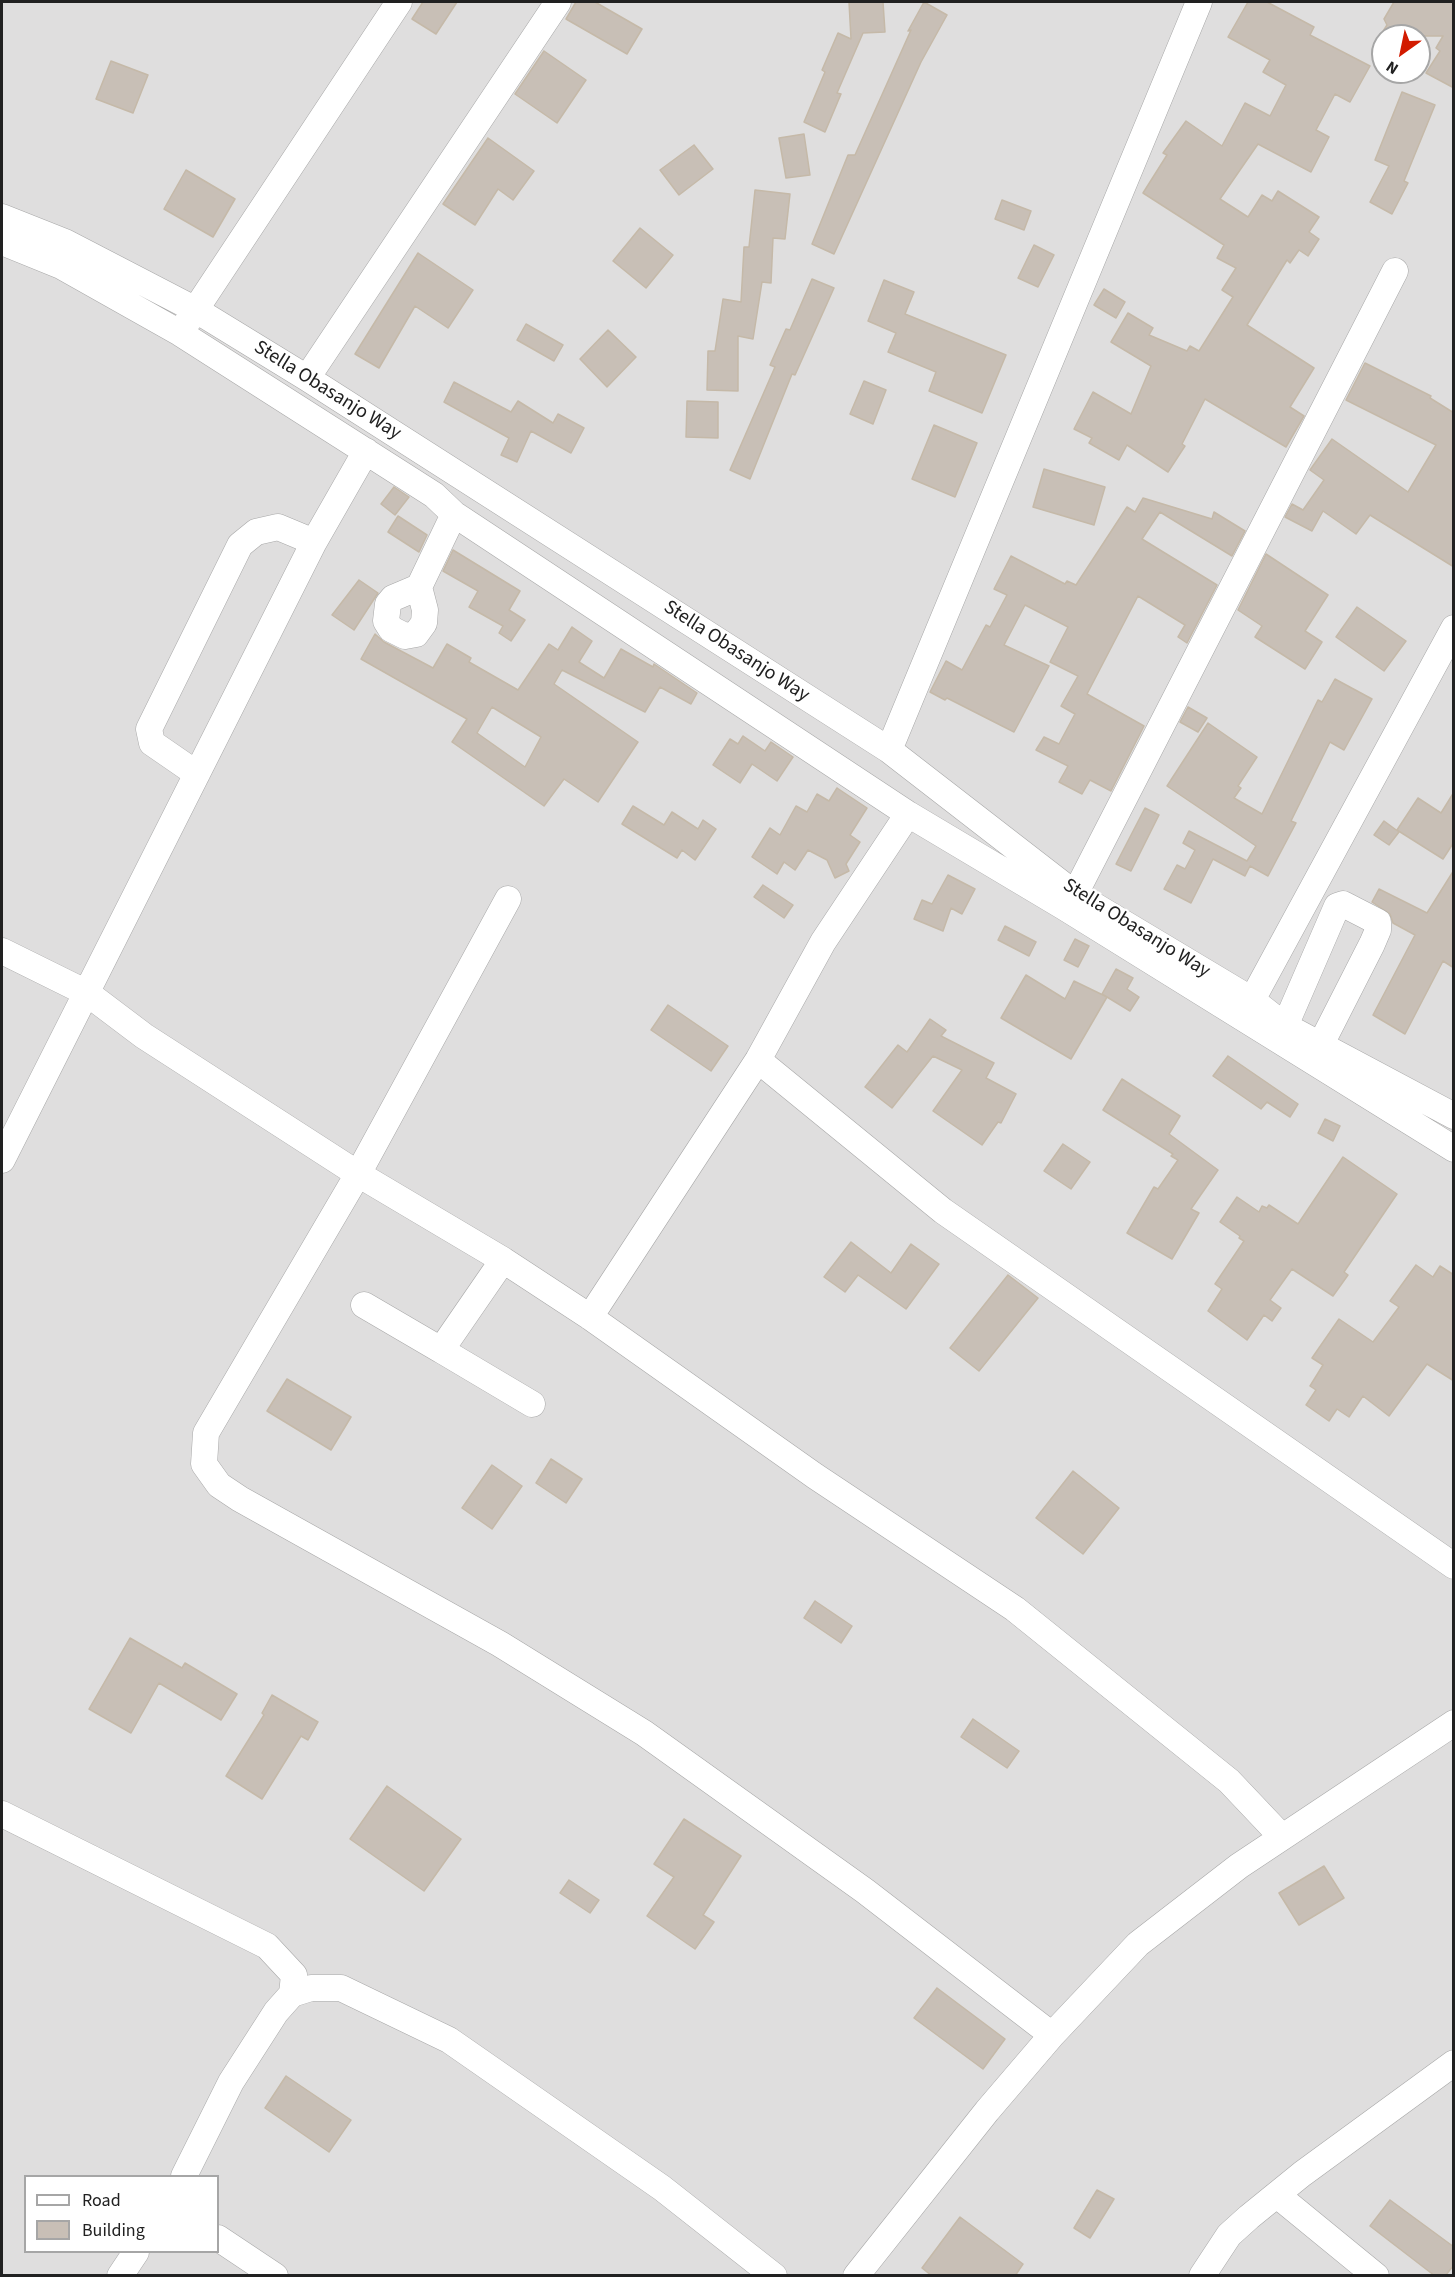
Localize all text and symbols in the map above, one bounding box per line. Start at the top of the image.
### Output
north arrow [1371,24,1431,84]
text: N [1382,55,1403,80]
street label: Stella Obasanjo Way [249,336,405,446]
street label: Stella Obasanjo Way [659,596,813,708]
street label: Stella Obasanjo Way [1058,874,1214,984]
legend [24,2175,219,2253]
text: Road [82,2188,121,2213]
text: Building [82,2218,145,2243]

